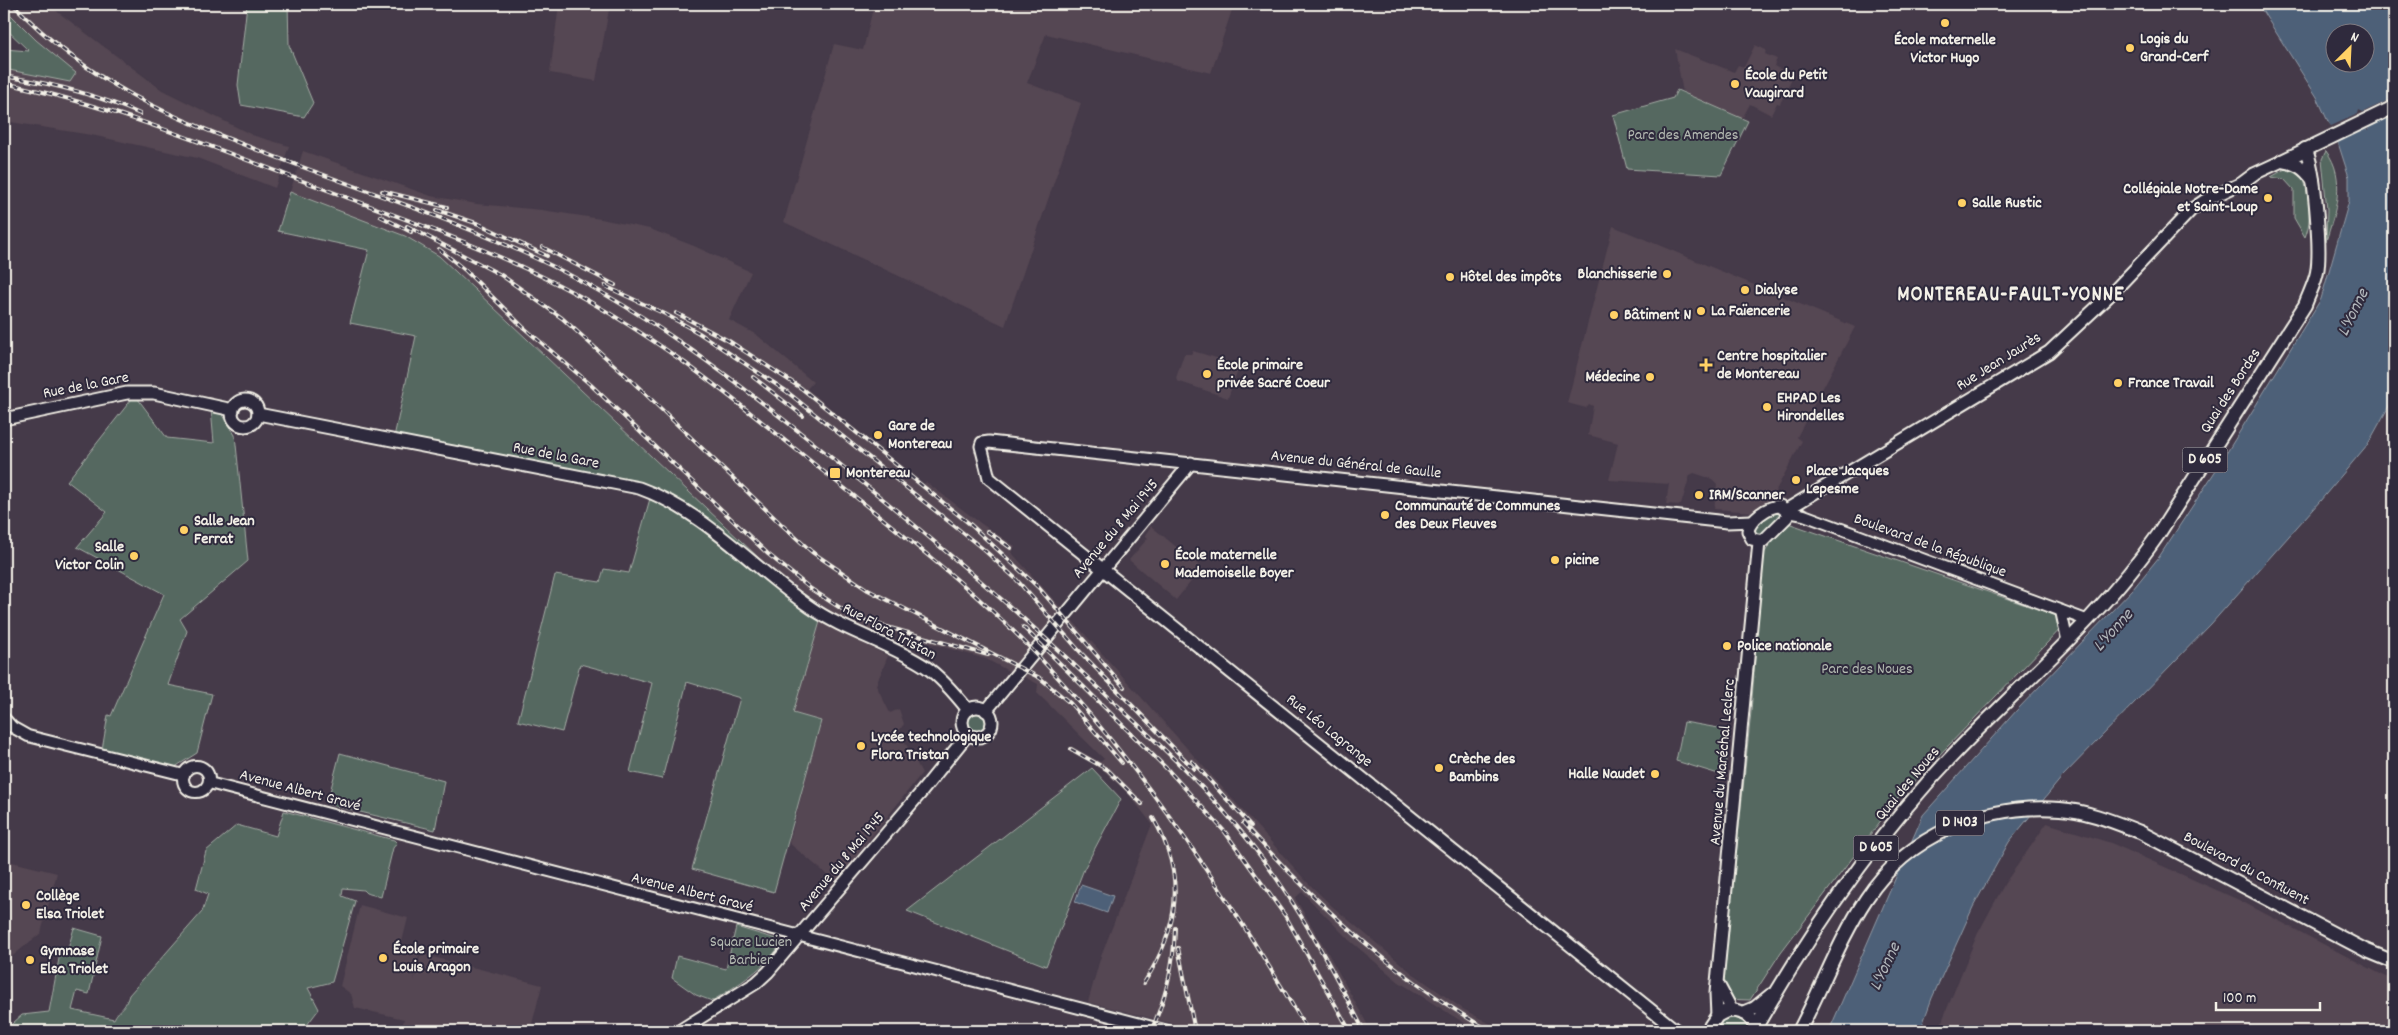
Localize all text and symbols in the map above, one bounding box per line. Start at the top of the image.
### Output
marker: École maternelle Victor Hugo [1939,17,1951,29]
north arrow [2326,22,2376,72]
text: N [2347,27,2362,49]
place label: Logis du Grand-Cerf [2140,28,2210,69]
place label: École maternelle Victor Hugo [1894,29,1996,70]
marker: Logis du Grand-Cerf [2124,42,2136,54]
place label: École du Petit Vaugirard [1745,64,1828,105]
marker: École du Petit Vaugirard [1729,78,1741,90]
park label: Parc des Amendes [1627,124,1739,147]
place label: Collégiale Notre-Dame et Saint-Loup [2123,178,2258,219]
place label: Salle Rustic [1972,192,2042,215]
marker: Collégiale Notre-Dame et Saint-Loup [2262,192,2274,204]
marker: Salle Rustic [1956,197,1968,209]
place label: Blanchisserie [1578,263,1657,286]
place label: Hôtel des impôts [1460,266,1562,289]
marker: Blanchisserie [1661,268,1673,280]
marker: Hôtel des impôts [1444,271,1456,283]
place label: Dialyse [1755,279,1798,302]
district label: MONTEREAU-FAULT-YONNE [1897,281,2125,311]
marker: Dialyse [1739,284,1751,296]
water label: L'Yonne [2332,284,2377,341]
place label: La Faïencerie [1711,300,1790,323]
place label: Bâtiment N [1624,304,1691,327]
marker: La Faïencerie [1695,305,1707,317]
marker: Bâtiment N [1608,309,1620,321]
street label: Rue Jean Jaurès [1952,327,2046,397]
street label: Quai des Bordes [2195,344,2267,438]
place label: Centre hospitalier de Montereau [1717,345,1828,386]
place label: École primaire privée Sacré Coeur [1217,354,1331,395]
marker: Centre hospitalier de Montereau [1699,358,1713,372]
street label: Rue de la Gare [41,366,131,406]
place label: Médecine [1585,366,1640,389]
marker: École primaire privée Sacré Coeur [1201,368,1213,380]
marker: Médecine [1644,371,1656,383]
place label: France Travail [2128,372,2214,395]
marker: France Travail [2112,377,2124,389]
place label: EHPAD Les Hirondelles [1777,387,1845,428]
marker: EHPAD Les Hirondelles [1761,401,1773,413]
place label: Gare de Montereau [888,415,952,456]
marker: Gare de Montereau [872,429,884,441]
street label: Rue de la Gare [511,436,601,476]
street label: Avenue du Général de Gaulle [1270,445,1442,485]
road number: D 605 [2182,448,2228,472]
place label: Place Jacques Lepesme [1806,460,1890,501]
place label: Montereau [846,462,910,485]
marker: Montereau [828,466,842,480]
street label: Avenue du 8 Mai 1945 [1067,474,1165,584]
marker: Place Jacques Lepesme [1790,474,1802,486]
place label: IRM/Scanner [1709,484,1786,507]
marker: IRM/Scanner [1693,489,1705,501]
place label: Communauté de Communes des Deux Fleuves [1395,495,1561,536]
street label: Boulevard de la République [1851,508,2009,584]
marker: Communauté de Communes des Deux Fleuves [1379,509,1391,521]
place label: Salle Jean Ferrat [194,510,255,551]
marker: Salle Jean Ferrat [178,524,190,536]
place label: Salle Victor Colin [55,536,124,577]
place label: École maternelle Mademoiselle Boyer [1175,544,1295,585]
place label: picine [1565,549,1599,572]
marker: Salle Victor Colin [128,550,140,562]
marker: picine [1549,554,1561,566]
marker: École maternelle Mademoiselle Boyer [1159,558,1171,570]
street label: Rue Flora Tristan [838,598,940,666]
water label: L'Yonne [2088,603,2141,658]
place label: Police nationale [1737,635,1832,658]
marker: Police nationale [1721,640,1733,652]
park label: Parc des Noues [1821,658,1913,681]
street label: Avenue du Maréchal Leclerc [1704,678,1742,846]
street label: Rue Léo Lagrange [1281,689,1377,773]
place label: Lycée technologique Flora Tristan [871,726,991,767]
marker: Lycée technologique Flora Tristan [855,740,867,752]
street label: Quai des Noues [1870,742,1946,826]
place label: Crèche des Bambins [1449,748,1516,789]
marker: Crèche des Bambins [1433,762,1445,774]
place label: Halle Naudet [1568,763,1645,786]
street label: Avenue Albert Gravé [237,764,363,818]
marker: Halle Naudet [1649,768,1661,780]
street label: Avenue du 8 Mai 1945 [793,807,891,917]
road number: D 1403 [1936,810,1984,836]
street label: Boulevard du Confluent [2179,826,2313,912]
road number: D 605 [1854,836,1898,860]
street label: Avenue Albert Gravé [629,867,755,919]
place label: Collège Elsa Triolet [36,885,104,926]
marker: Collège Elsa Triolet [20,899,32,911]
park label: Square Lucien Barbier [710,931,792,972]
place label: École primaire Louis Aragon [393,938,479,979]
water label: L'Yonne [1864,938,1908,995]
place label: Gymnase Elsa Triolet [40,940,108,981]
marker: École primaire Louis Aragon [377,952,389,964]
marker: Gymnase Elsa Triolet [24,954,36,966]
scale bar [2216,980,2319,1012]
text: 100 m [2223,988,2256,1010]

